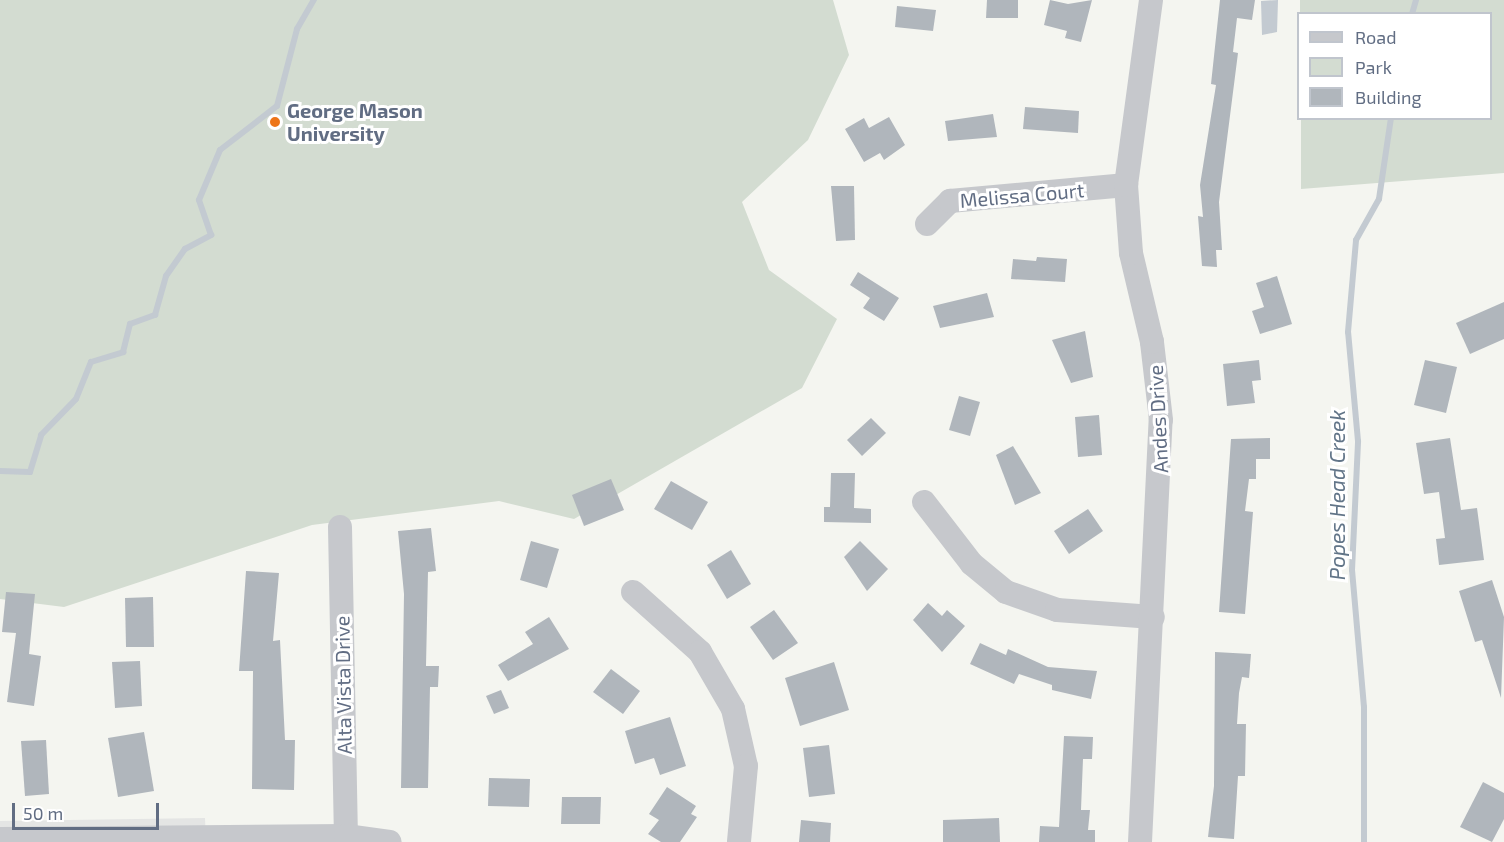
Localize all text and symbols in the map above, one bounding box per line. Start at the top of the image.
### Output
legend [1297,12,1492,120]
text: Road [1355,26,1396,48]
text: Park [1355,56,1392,78]
text: Building [1355,86,1422,108]
place label: George Mason University [287,98,423,145]
marker: George Mason University [268,115,282,129]
street label: Melissa Court [959,178,1085,212]
street label: Andes Drive [1143,364,1173,474]
water label: Popes Head Creek [1324,410,1350,580]
street label: Alta Vista Drive [330,615,356,755]
scale bar [15,791,162,829]
text: 50 m [23,802,63,824]

